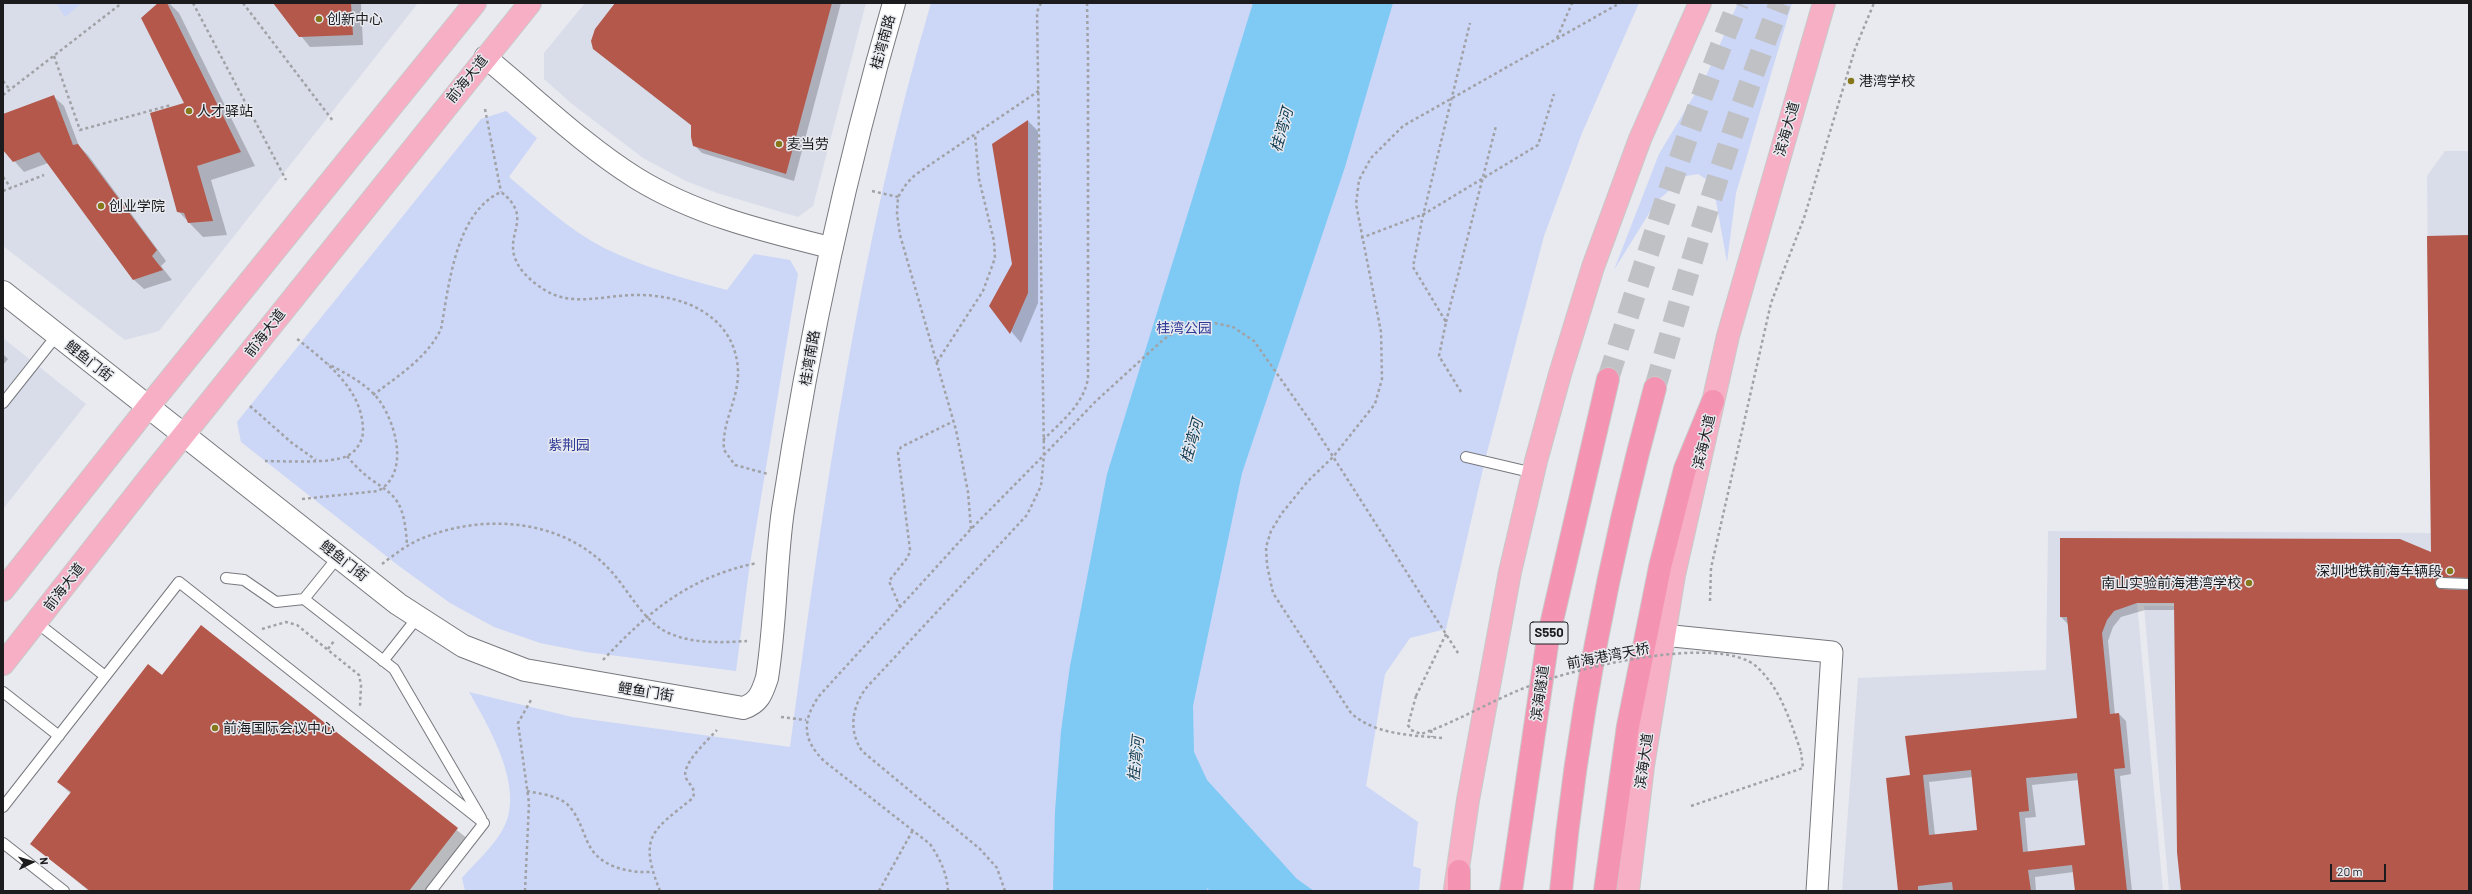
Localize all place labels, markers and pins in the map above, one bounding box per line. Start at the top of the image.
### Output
place label: 创新中心 [327,11,383,27]
marker: 创新中心 [314,14,324,24]
place label: 港湾学校 [1859,73,1915,89]
marker: 港湾学校 [1846,76,1856,86]
place label: 人才驿站 [197,103,253,119]
marker: 人才驿站 [184,106,194,116]
place label: 麦当劳 [787,136,829,152]
marker: 麦当劳 [774,139,784,149]
place label: 创业学院 [109,198,165,214]
marker: 创业学院 [96,201,106,211]
place label: 深圳地铁前海车辆段 [2316,563,2442,579]
marker: 深圳地铁前海车辆段 [2445,566,2455,576]
place label: 南山实验前海港湾学校 [2101,575,2241,591]
marker: 南山实验前海港湾学校 [2244,578,2254,588]
place label: 前海国际会议中心 [223,720,335,736]
marker: 前海国际会议中心 [210,723,220,733]

